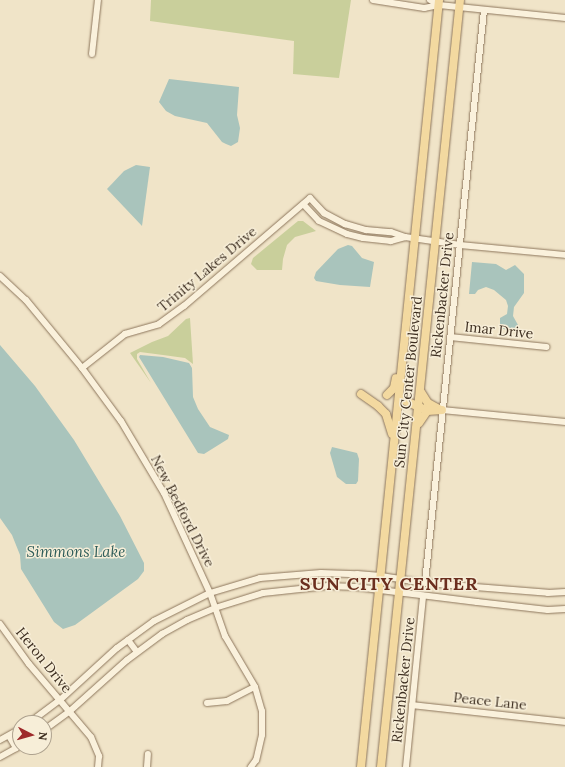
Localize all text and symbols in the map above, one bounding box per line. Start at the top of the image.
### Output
street label: Trinity Lakes Drive [154,223,260,315]
street label: Rickenbacker Drive [427,231,457,359]
street label: Sun City Center Boulevard [391,295,425,469]
street label: Imar Drive [464,318,534,342]
street label: New Bedford Drive [147,452,219,570]
water label: Simmons Lake [27,543,125,561]
district label: SUN CITY CENTER [300,573,478,595]
street label: Rickenbacker Drive [388,616,418,744]
street label: Heron Drive [12,624,76,696]
street label: Peace Lane [453,689,527,713]
north arrow [12,715,52,755]
text: N [36,731,50,741]

